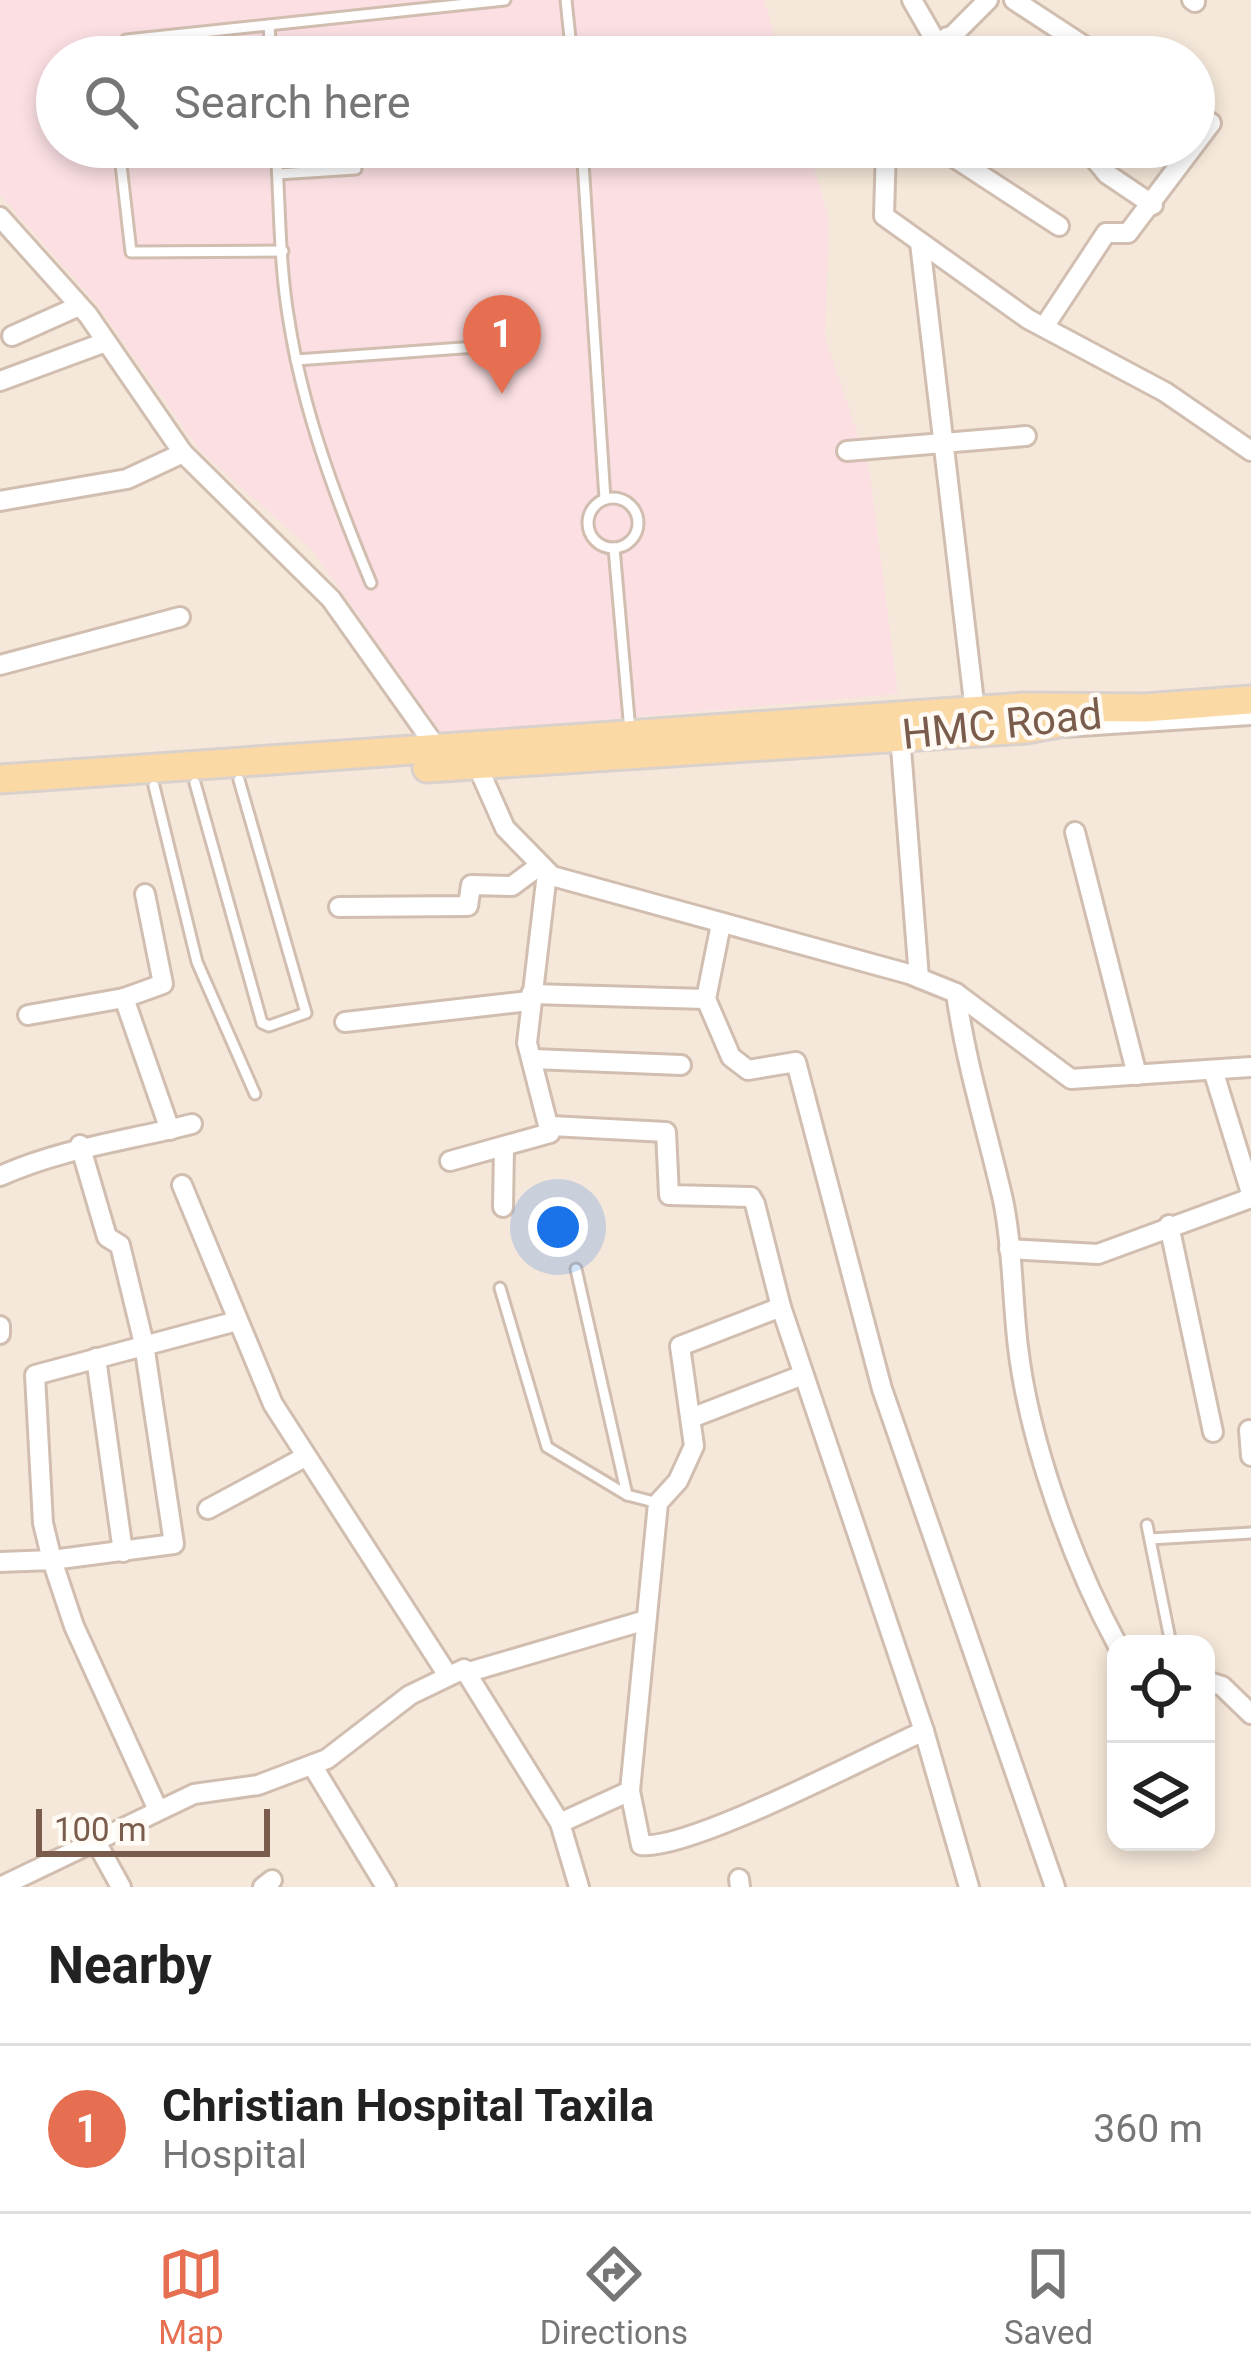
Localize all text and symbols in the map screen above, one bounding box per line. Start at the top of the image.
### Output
search box [36,36,1215,168]
icon: search [78,69,144,135]
text: Search here [174,76,411,129]
pin: 1 [463,295,541,394]
street label: HMC Road [900,689,1104,759]
your location [528,1197,588,1257]
map controls [1107,1635,1215,1851]
button: locate [1107,1635,1215,1743]
button: layers [1107,1743,1215,1851]
scale bar [36,1803,270,1856]
text: 100 m [54,1810,147,1849]
text: Nearby [48,1936,212,1995]
text: Christian Hospital Taxila [162,2079,654,2132]
text: 1 [76,2106,98,2152]
text: 360 m [1093,2106,1203,2152]
text: Hospital [162,2132,307,2178]
tab: Map [158,2241,224,2352]
tab: Directions [540,2241,688,2352]
tab: Saved [1004,2241,1093,2352]

